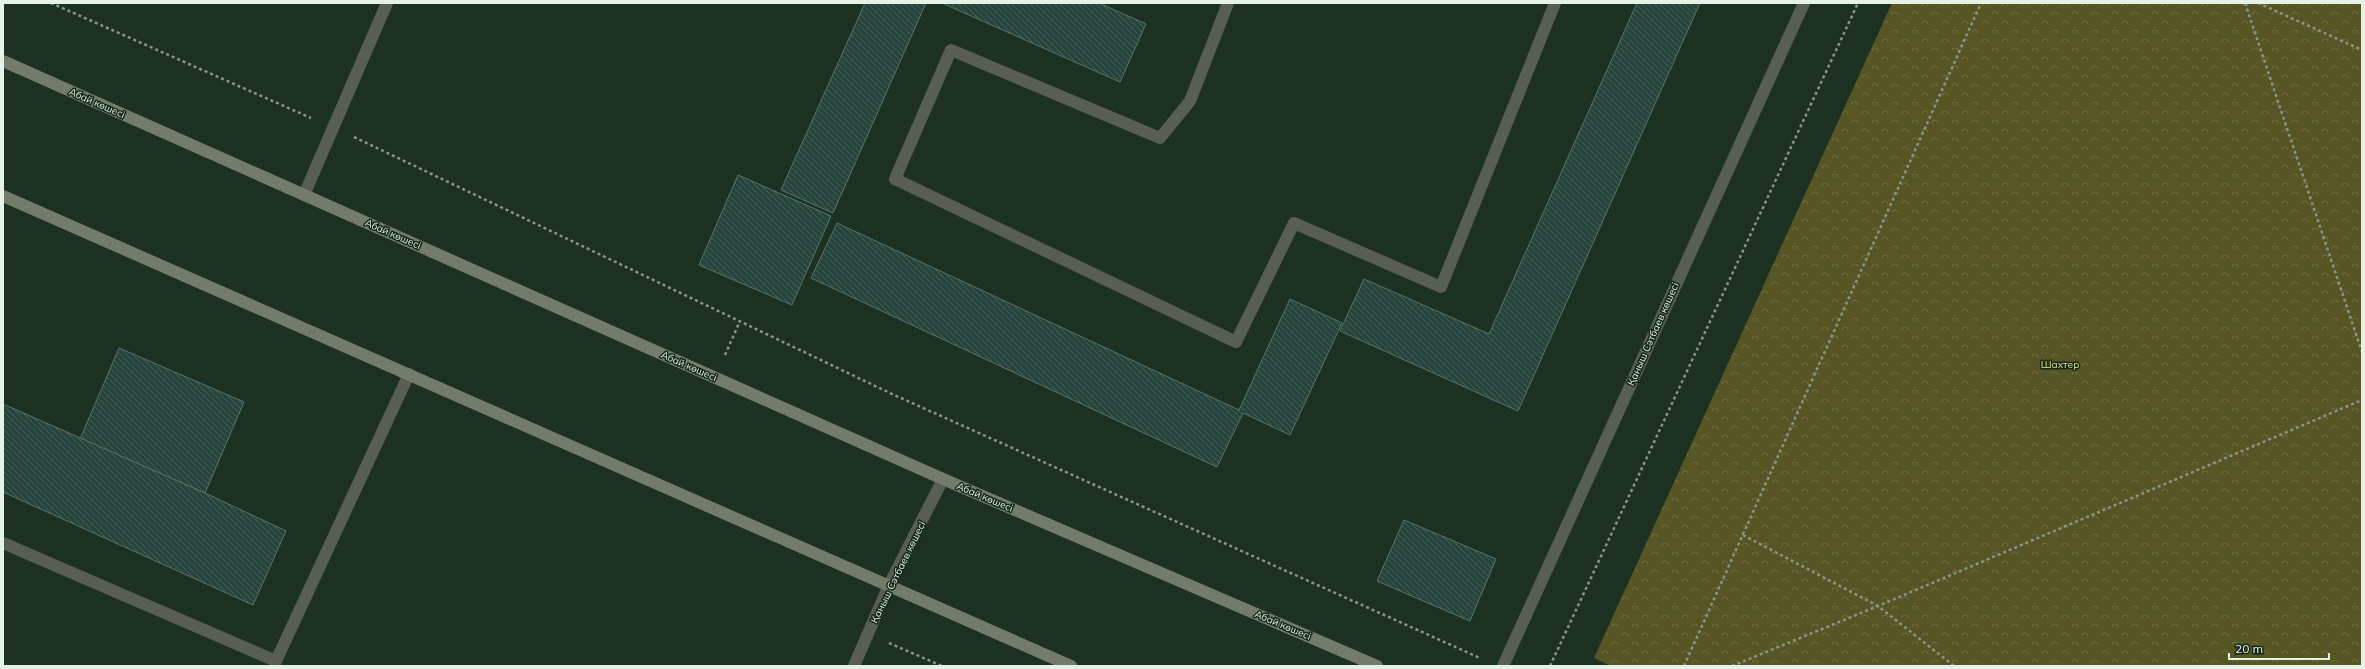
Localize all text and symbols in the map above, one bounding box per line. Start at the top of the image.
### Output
street label: Абай көшесі [67,85,127,121]
street label: Абай көшесі [363,216,423,252]
street label: Қаныш Сәтбаев көшесі [1624,280,1682,388]
street label: Абай көшесі [659,348,719,384]
park label: Шахтер [2041,358,2079,371]
street label: Абай көшесі [955,479,1015,515]
street label: Қаныш Сәтбаев көшесі [868,519,928,625]
street label: Абай көшесі [1253,607,1313,643]
scale bar [2229,635,2329,661]
text: 20 m [2235,641,2263,656]

